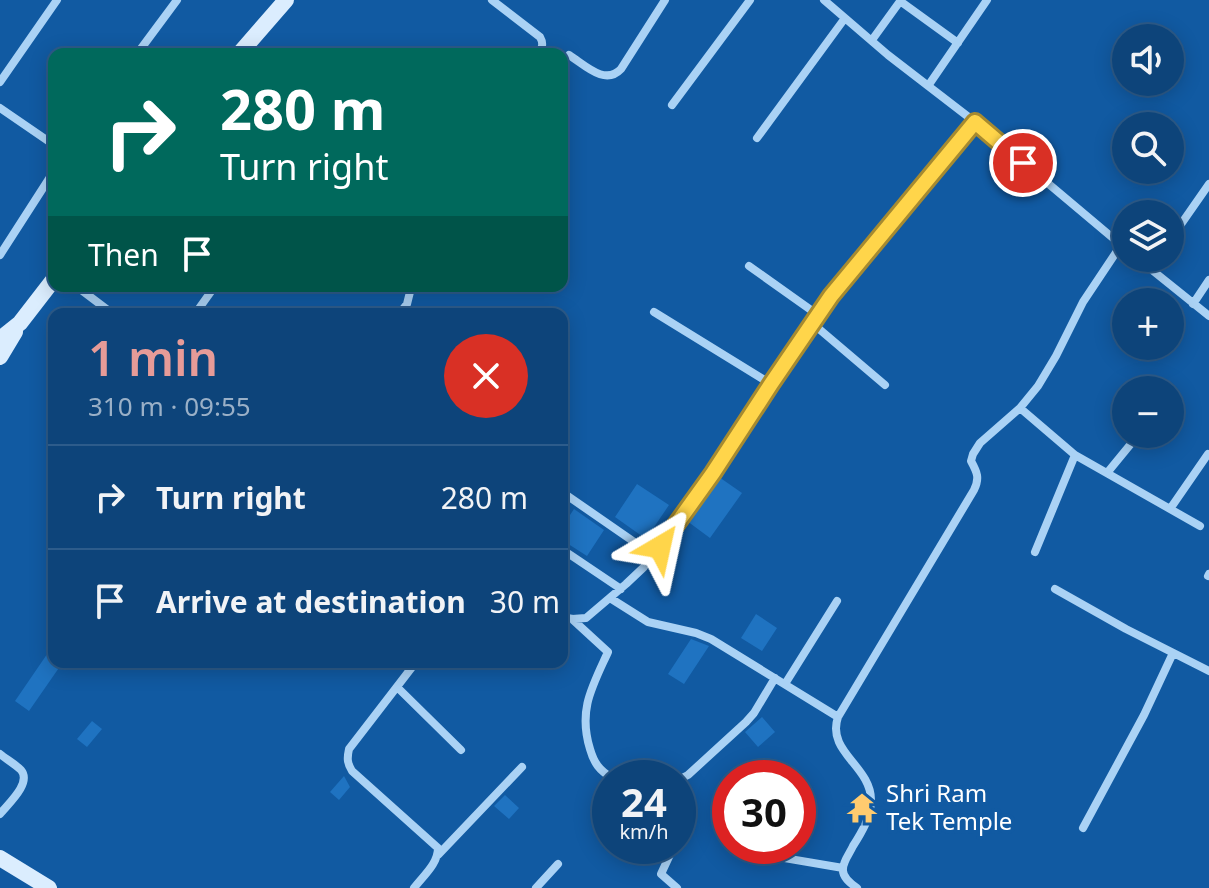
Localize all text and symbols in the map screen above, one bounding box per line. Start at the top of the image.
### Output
map controls [1112,24,1184,448]
button: sound [1112,24,1184,96]
text: 280 m [220,70,385,146]
icon: right [88,80,192,184]
button: search [1112,112,1184,184]
pin [989,129,1057,197]
icon: arrive [1001,141,1045,185]
text: Turn right [220,142,388,191]
button: layers [1112,200,1184,272]
icon: arrive [175,232,219,276]
text: Then [88,234,159,275]
button: + [1112,288,1184,360]
text: 1 min [88,325,218,390]
button: close [444,334,528,418]
button: − [1112,376,1184,448]
text: 310 m · 09:55 [88,388,251,424]
icon: right [88,475,132,519]
text: Turn right [156,477,306,518]
text: 280 m [441,477,528,518]
position arrow [618,505,702,589]
icon: arrive [88,579,132,623]
text: Arrive at destination [156,581,466,622]
text: 30 m [490,581,560,622]
speed limit sign: 30 [712,760,816,864]
text: 24 [621,774,667,829]
place label: Shri Ram Tek Temple [886,776,1012,837]
temple icon: Shri Ram Tek Temple [845,791,879,825]
text: km/h [619,818,669,845]

